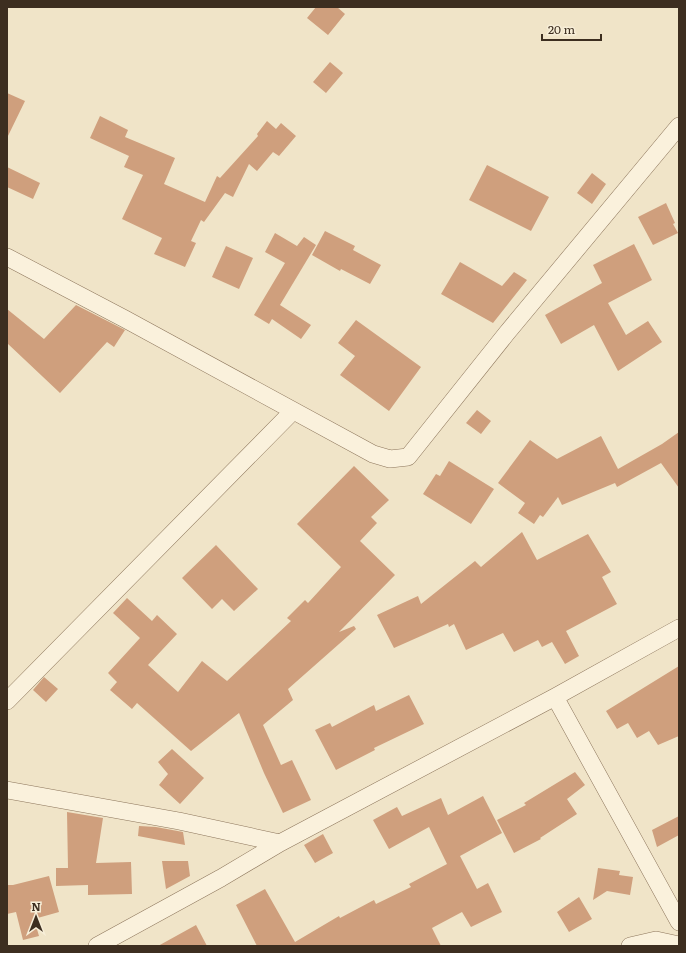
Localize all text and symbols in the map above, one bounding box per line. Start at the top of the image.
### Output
scale bar [542,16,601,42]
text: 20 m [548,20,575,38]
north arrow [16,897,56,937]
text: N [31,898,41,914]

